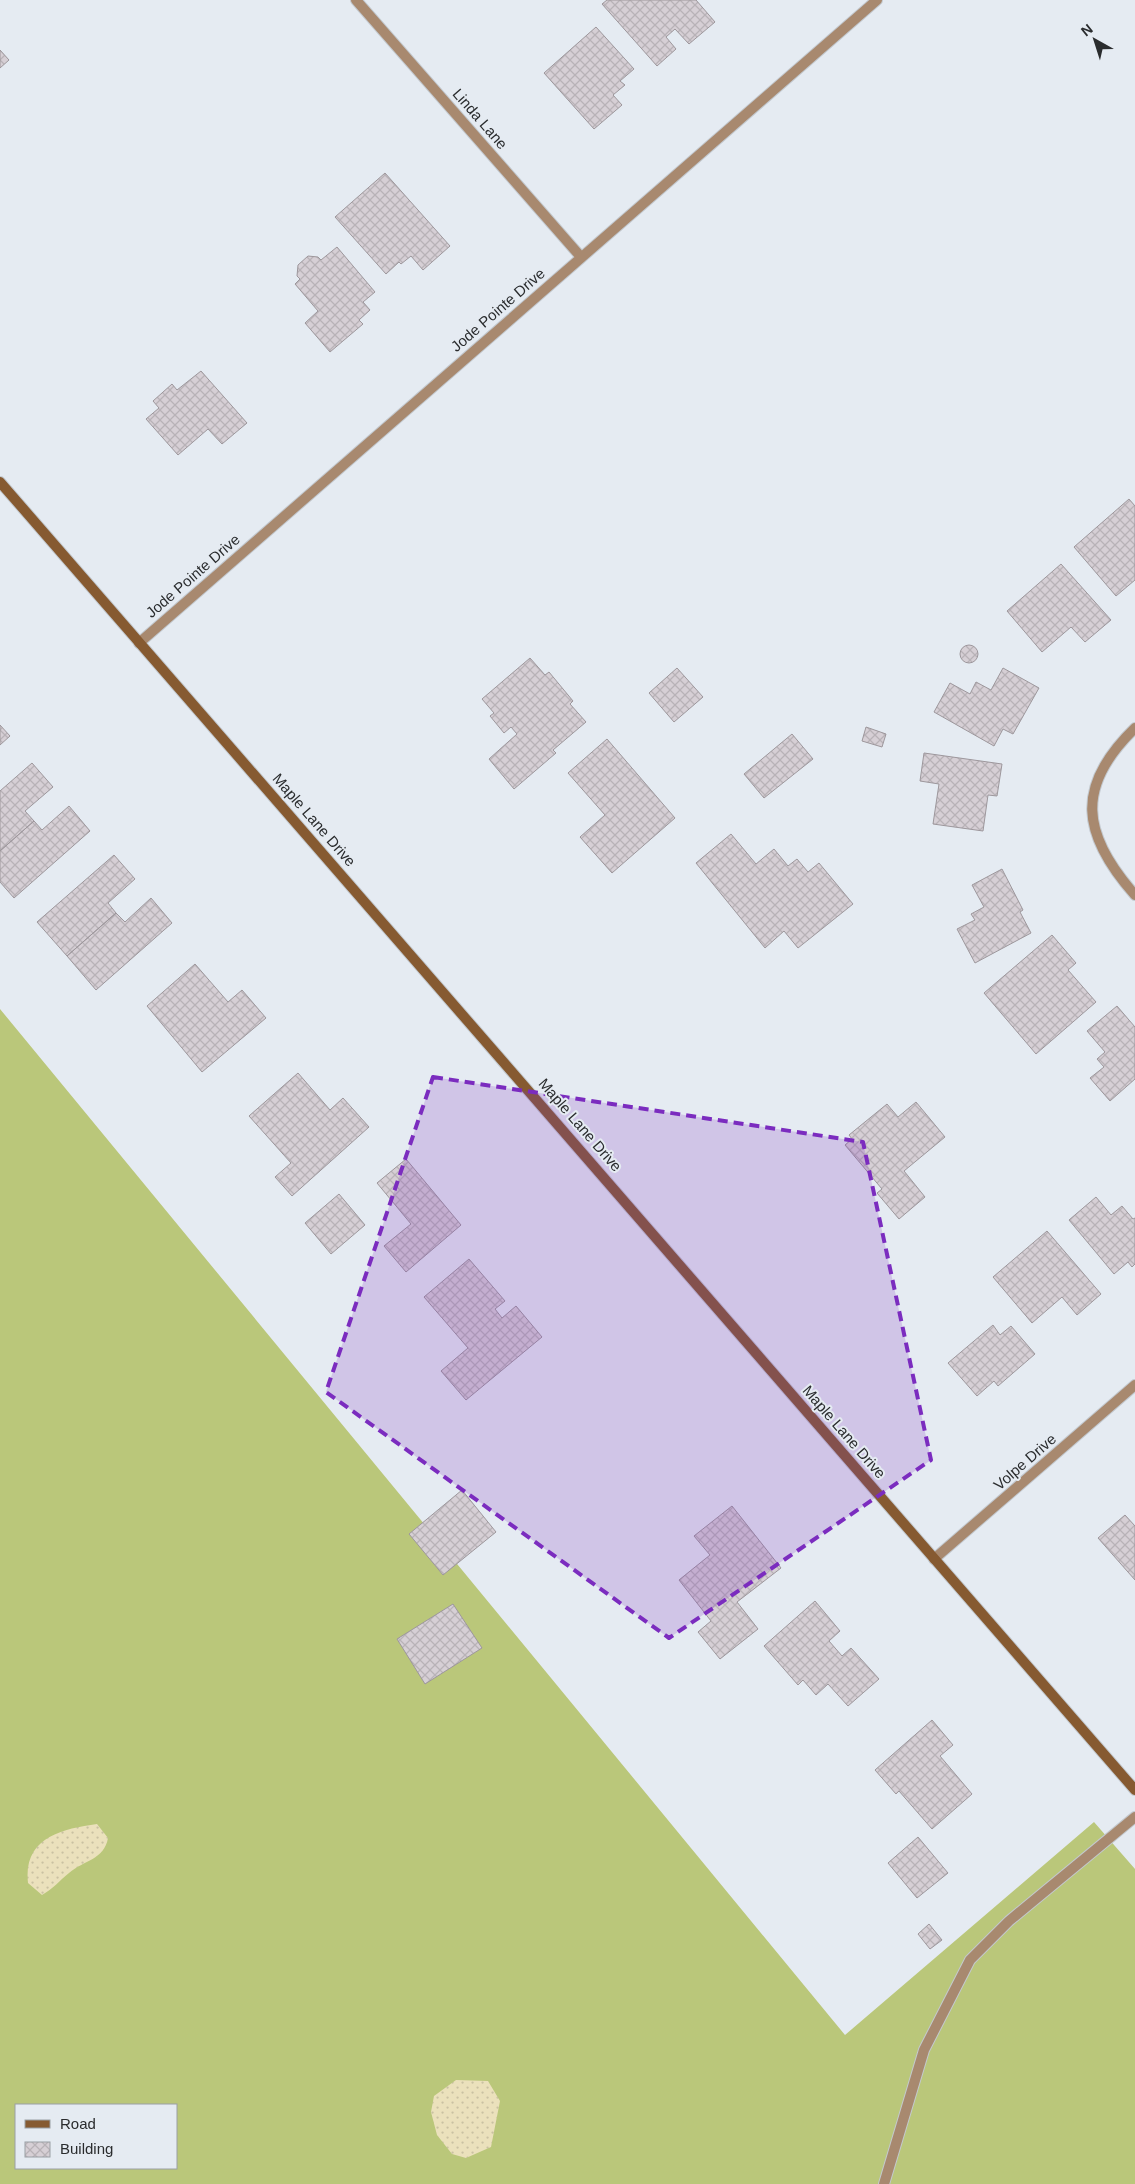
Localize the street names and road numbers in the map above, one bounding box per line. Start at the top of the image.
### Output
street label: Linda Lane [450,85,511,152]
street label: Jode Pointe Drive [447,264,548,355]
street label: Jode Pointe Drive [142,530,243,621]
street label: Maple Lane Drive [269,770,359,870]
street label: Maple Lane Drive [535,1075,625,1175]
street label: Maple Lane Drive [799,1382,889,1482]
street label: Volpe Drive [990,1430,1059,1493]

